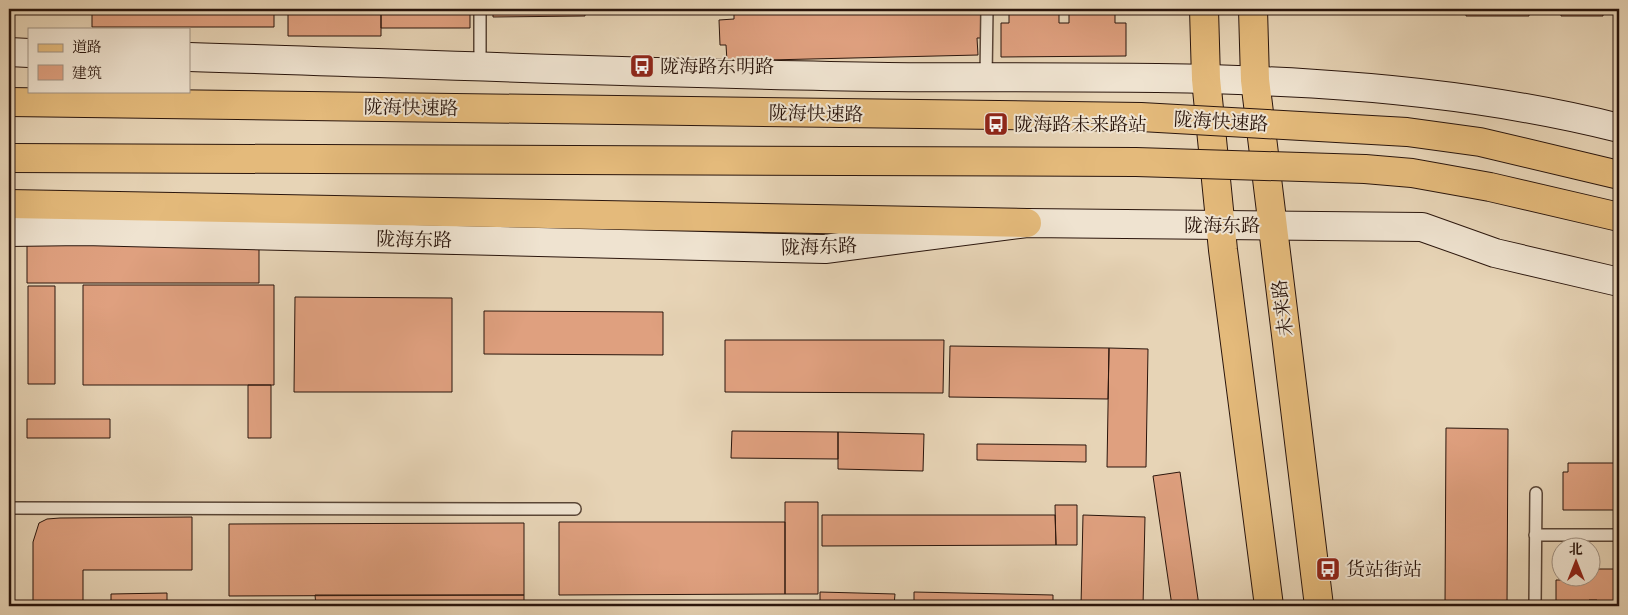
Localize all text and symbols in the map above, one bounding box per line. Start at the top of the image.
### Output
legend [28,28,190,92]
text: 道路 [72,38,102,57]
bus stop icon: 陇海路东明路 [629,53,655,79]
place label: 陇海路东明路 [660,56,774,79]
text: 建筑 [72,64,102,83]
street label: 陇海快速路 [363,96,459,121]
street label: 陇海快速路 [768,102,864,127]
street label: 陇海快速路 [1173,109,1269,136]
bus stop icon: 陇海路未来路站 [983,111,1009,137]
place label: 陇海路未来路站 [1014,114,1147,137]
street label: 陇海东路 [1184,215,1260,238]
street label: 陇海东路 [376,228,452,253]
street label: 陇海东路 [781,235,857,260]
street label: 未来路 [1269,278,1298,338]
north arrow [1550,538,1600,588]
text: 北 [1569,541,1583,559]
bus stop icon: 货站街站 [1315,556,1341,582]
place label: 货站街站 [1346,559,1422,582]

